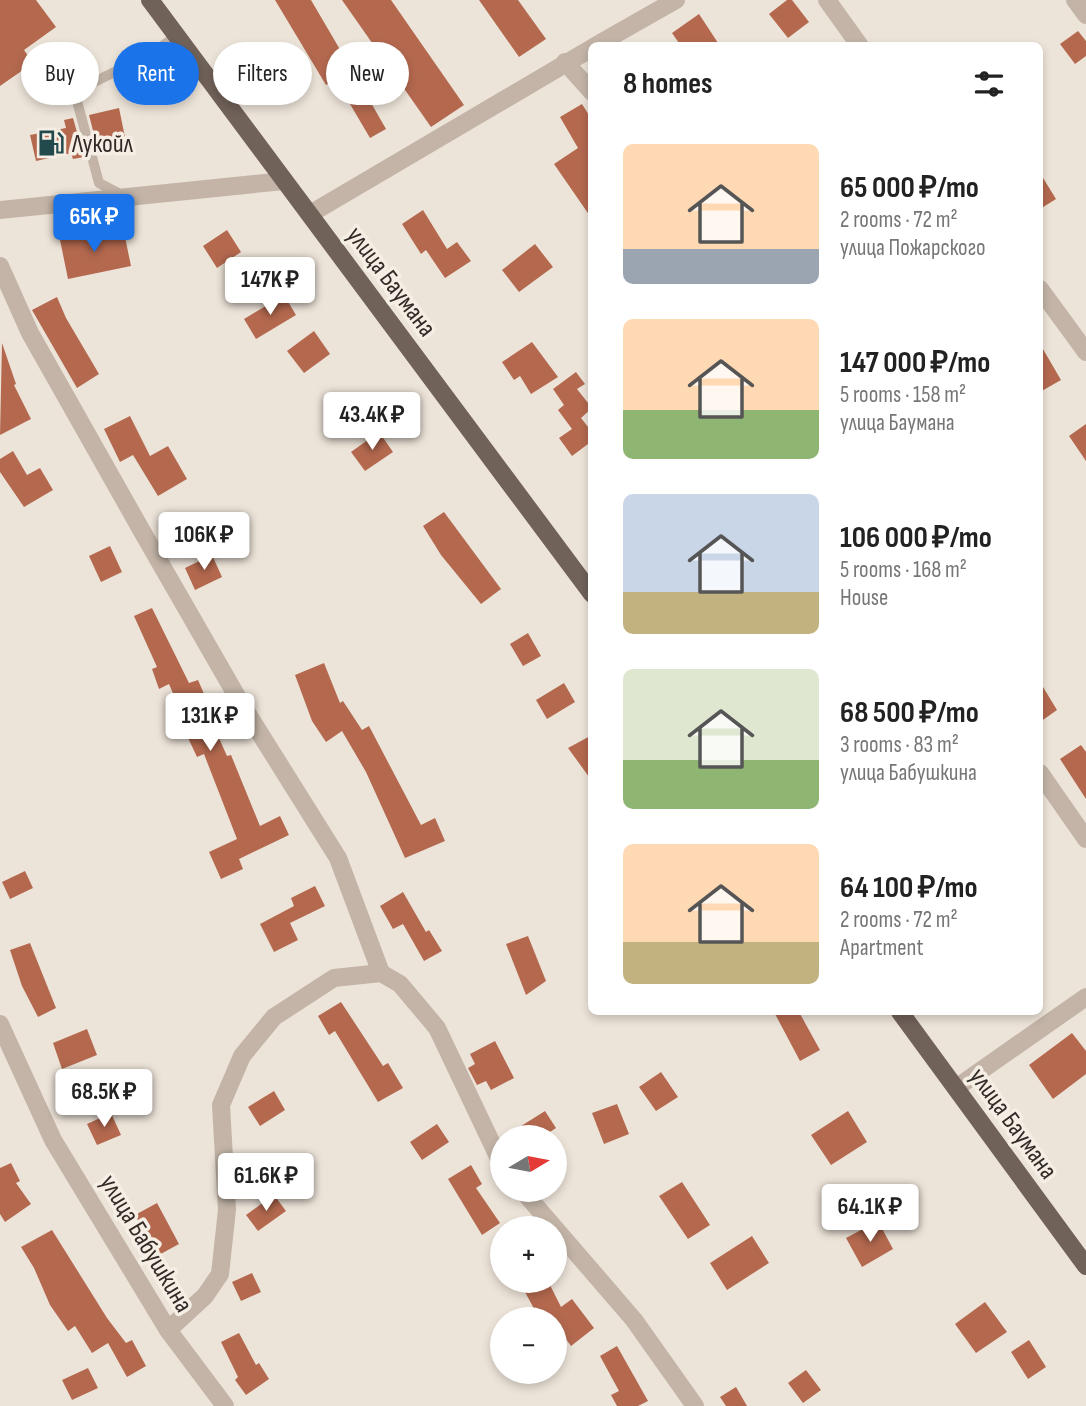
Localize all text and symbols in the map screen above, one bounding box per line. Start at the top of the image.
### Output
chip: Buy [21,42,99,105]
chip: Rent [113,42,199,105]
chip: Filters [213,42,312,105]
chip: New [326,42,409,105]
icon: filters [970,65,1008,103]
text: 8 homes [623,66,712,102]
fuel station icon: Лукойл [36,128,66,158]
place label: Лукойл [71,129,134,160]
text: 65 000 ₽/mo [840,170,979,206]
icon: home [679,172,763,256]
pin: 65K ₽ [45,194,143,254]
text: 65K ₽ [69,203,119,231]
text: 2 rooms · 72 m² [840,206,958,234]
street label: улица Баумана [339,221,442,343]
text: улица Пожарского [840,234,986,262]
pin: 147K ₽ [213,258,327,317]
text: 147K ₽ [241,266,299,294]
text: 147 000 ₽/mo [840,345,990,381]
icon: home [679,347,763,431]
text: 5 rooms · 158 m² [840,381,966,409]
pin: 43.4K ₽ [307,392,437,452]
text: 43.4K ₽ [339,401,405,429]
text: улица Баумана [840,409,955,437]
pin: 106K ₽ [147,512,261,572]
text: 106 000 ₽/mo [840,520,992,556]
text: 106K ₽ [174,521,234,549]
icon: home [679,522,763,606]
text: 5 rooms · 168 m² [840,556,967,584]
text: House [840,584,888,612]
pin: 131K ₽ [153,694,267,753]
text: 68 500 ₽/mo [840,695,979,731]
icon: home [679,697,763,781]
text: 131K ₽ [182,702,238,730]
text: 3 rooms · 83 m² [840,731,959,759]
text: улица Бабушкина [840,759,977,787]
text: 64 100 ₽/mo [840,870,978,906]
icon: home [679,872,763,956]
text: 2 rooms · 72 m² [840,906,958,934]
text: Apartment [840,934,924,962]
street label: улица Баумана [962,1062,1063,1185]
pin: 68.5K ₽ [39,1070,169,1129]
text: 68.5K ₽ [71,1078,137,1106]
north arrow [490,1125,567,1202]
map controls [490,1125,567,1384]
pin: 61.6K ₽ [201,1154,331,1213]
text: 61.6K ₽ [234,1162,298,1190]
street label: улица Бабушкина [93,1169,199,1318]
pin: 64.1K ₽ [805,1184,935,1244]
text: 64.1K ₽ [838,1193,902,1221]
button: + [490,1216,567,1293]
button: − [490,1307,567,1384]

